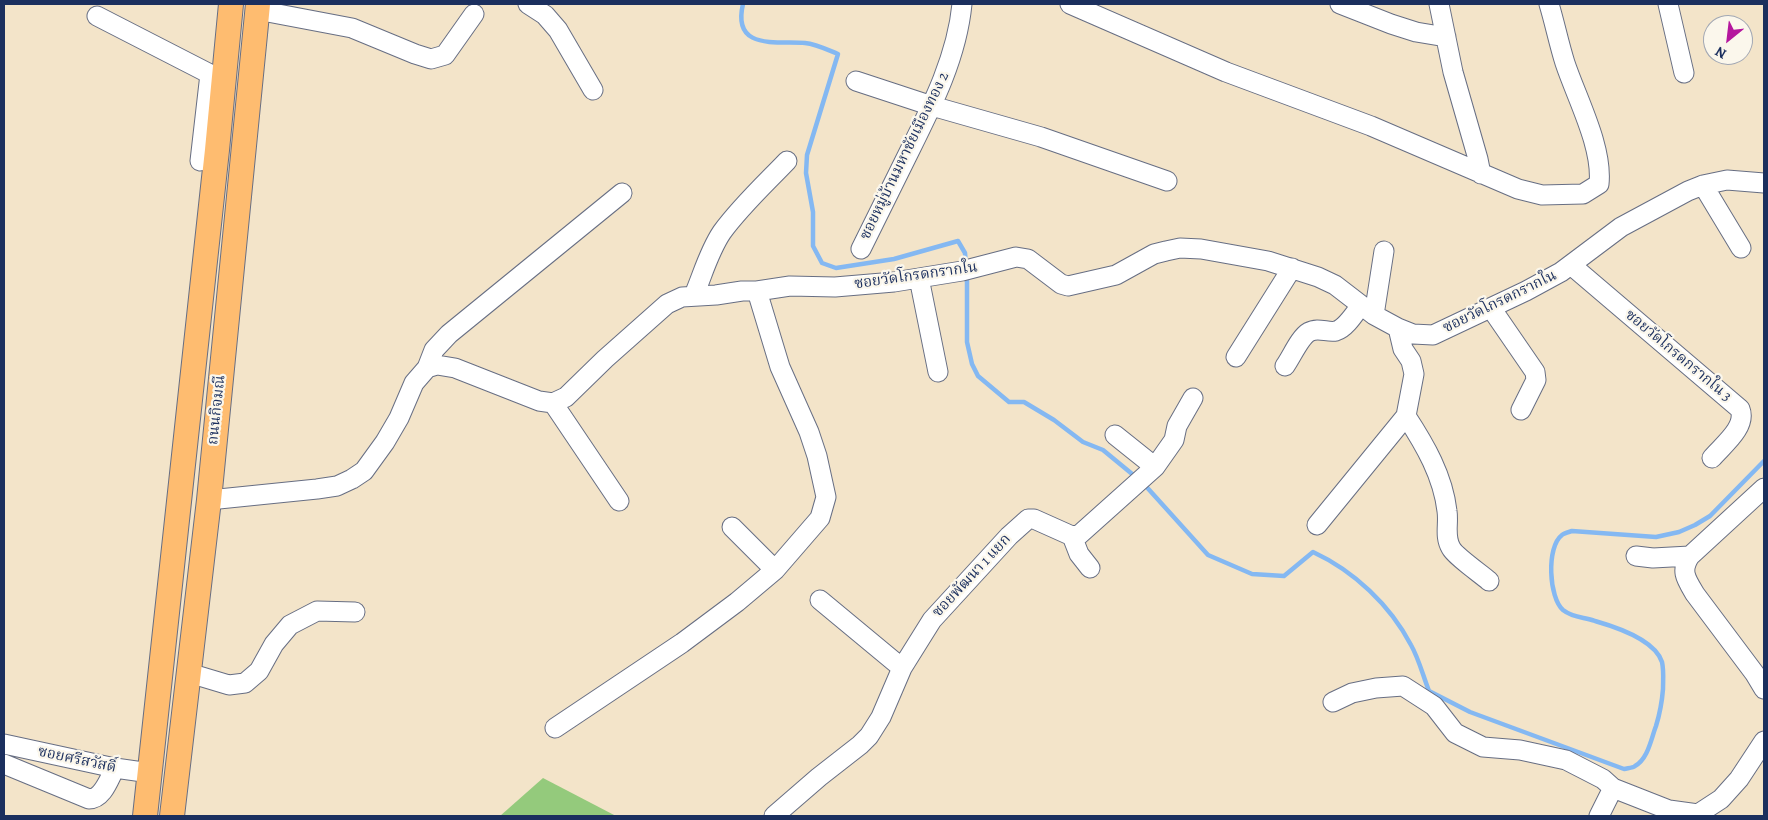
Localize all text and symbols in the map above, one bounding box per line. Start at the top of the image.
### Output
north arrow [1703,15,1753,65]
text: N [1712,42,1730,63]
street label: ซอยหมู่บ้านมหาชัยเมืองทอง 2 [857,69,953,243]
street label: ซอยวัดโกรดกรากใน [853,258,979,294]
street label: ซอยวัดโกรดกรากใน [1440,267,1560,337]
street label: ซอยวัดโกรดกรากใน 3 [1621,306,1735,406]
street label: ถนนกิจมณี [204,374,230,446]
street label: ซอยพัฒนา 1 แยก [929,531,1015,621]
street label: ซอยศรีสวัสดิ์ [36,743,118,777]

